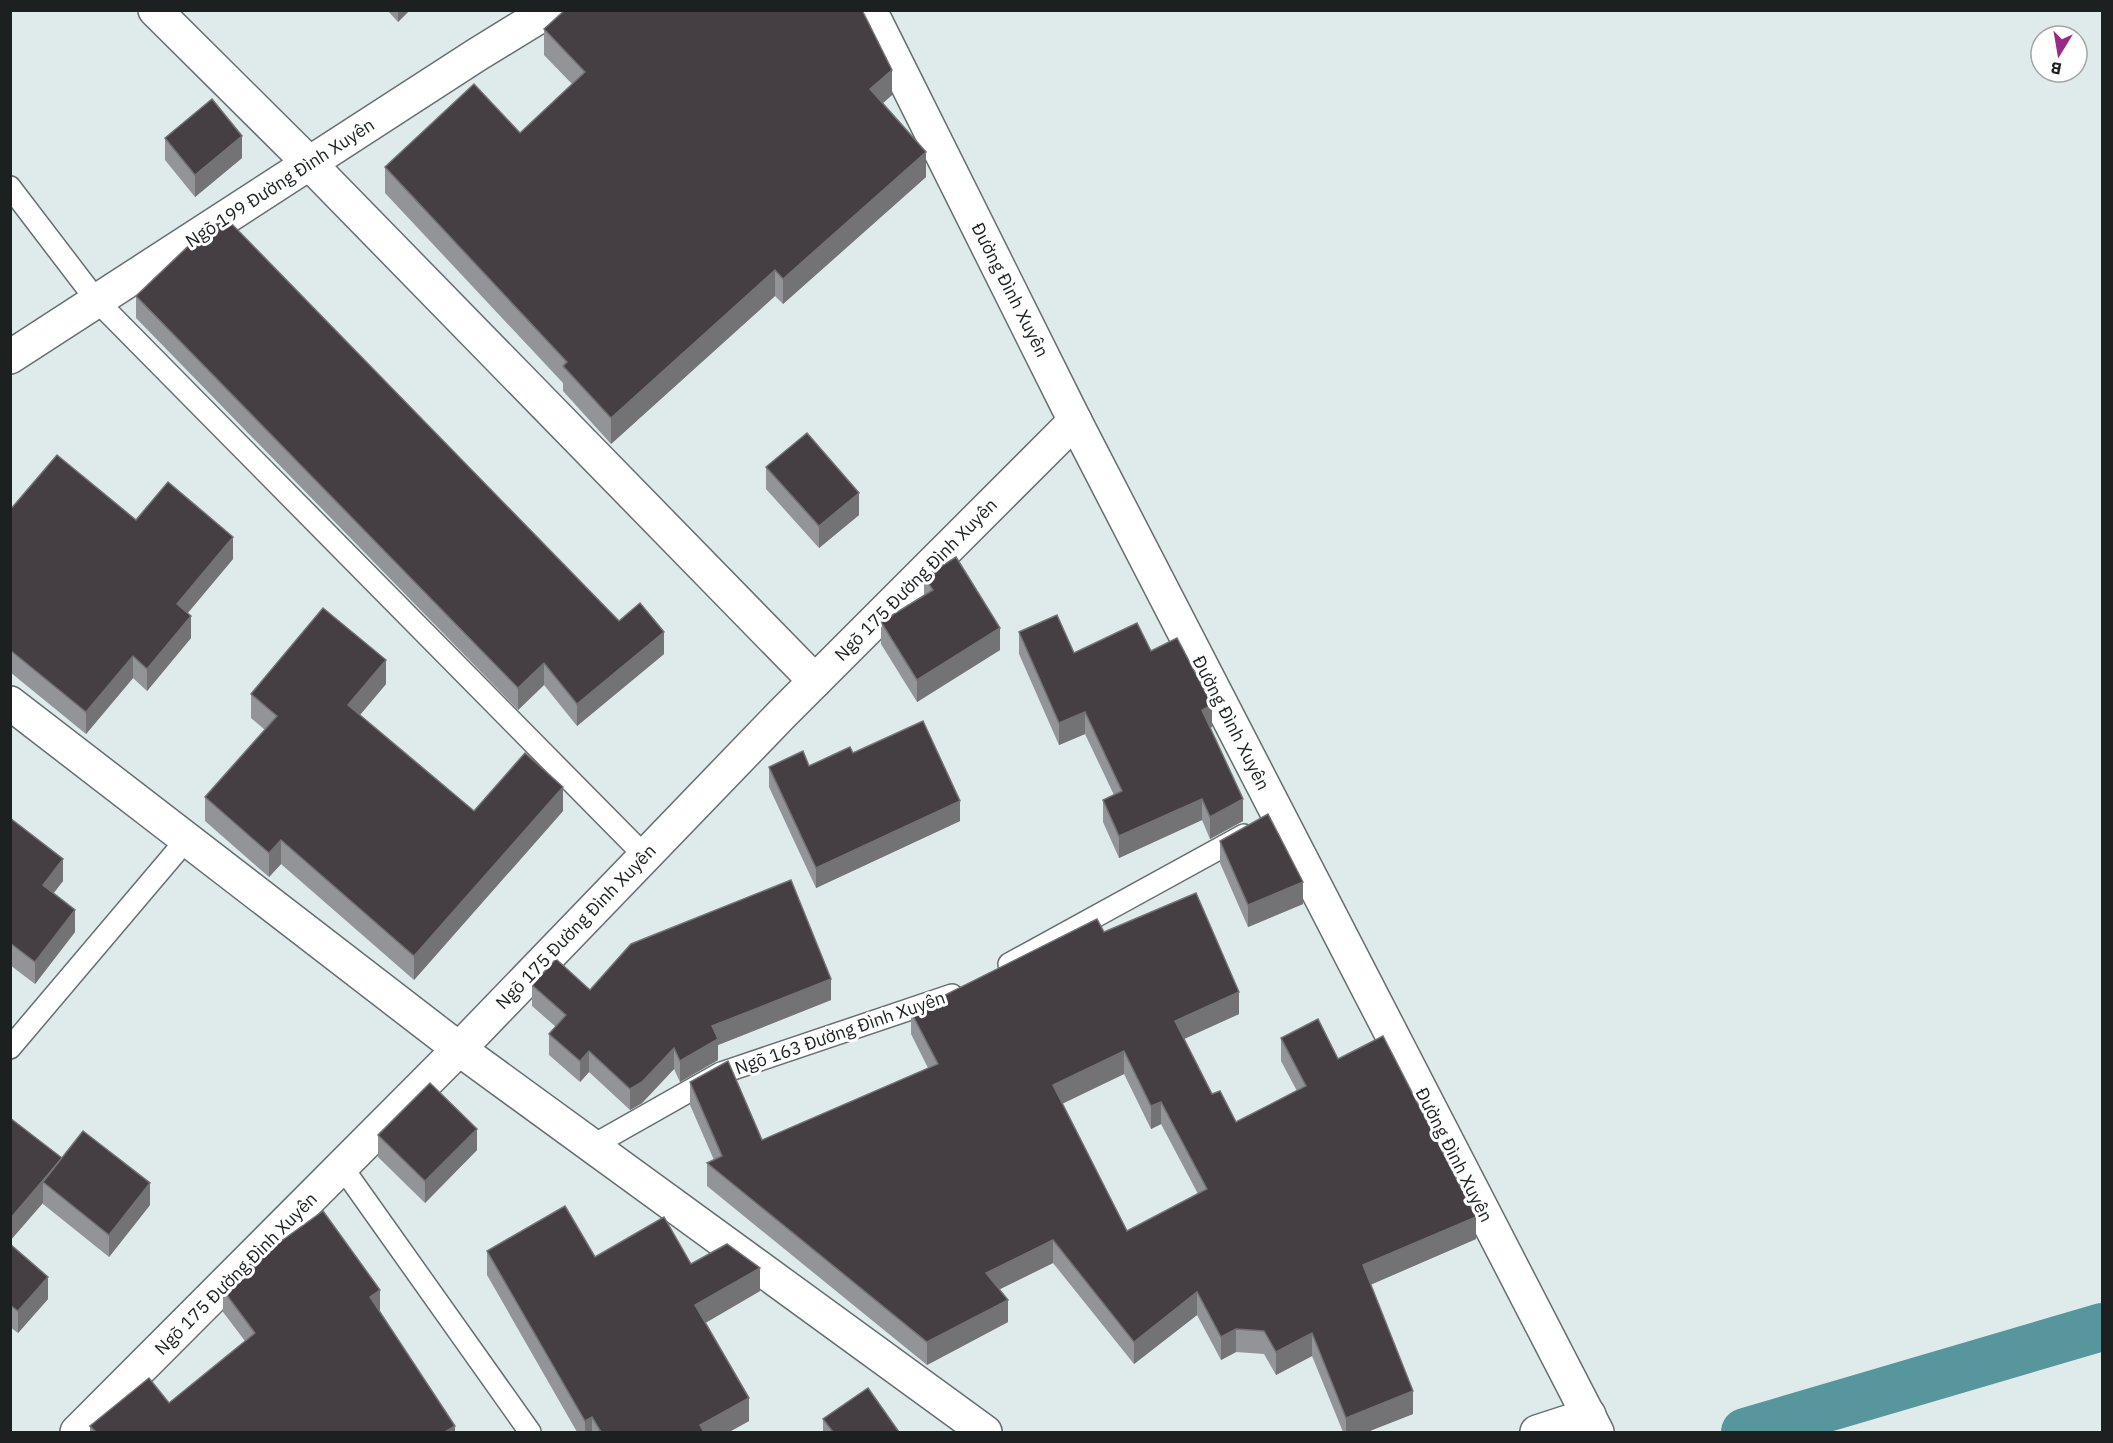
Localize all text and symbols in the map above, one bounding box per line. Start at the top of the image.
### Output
north arrow [2029,24,2089,84]
text: B [2049,58,2063,80]
street label: Ngõ 199 Đường Đình Xuyên [181,113,379,252]
street label: Đường Đình Xuyên [967,219,1054,361]
street label: Ngõ 175 Đường Đình Xuyên [829,493,1002,666]
street label: Đường Đình Xuyên [1188,652,1275,794]
street label: Ngõ 175 Đường Đình Xuyên [491,839,661,1014]
street label: Ngõ 163 Đường Đình Xuyên [732,986,948,1079]
street label: Đường Đình Xuyên [1411,1084,1498,1226]
street label: Ngõ 175 Đường Đình Xuyên [149,1187,322,1360]

